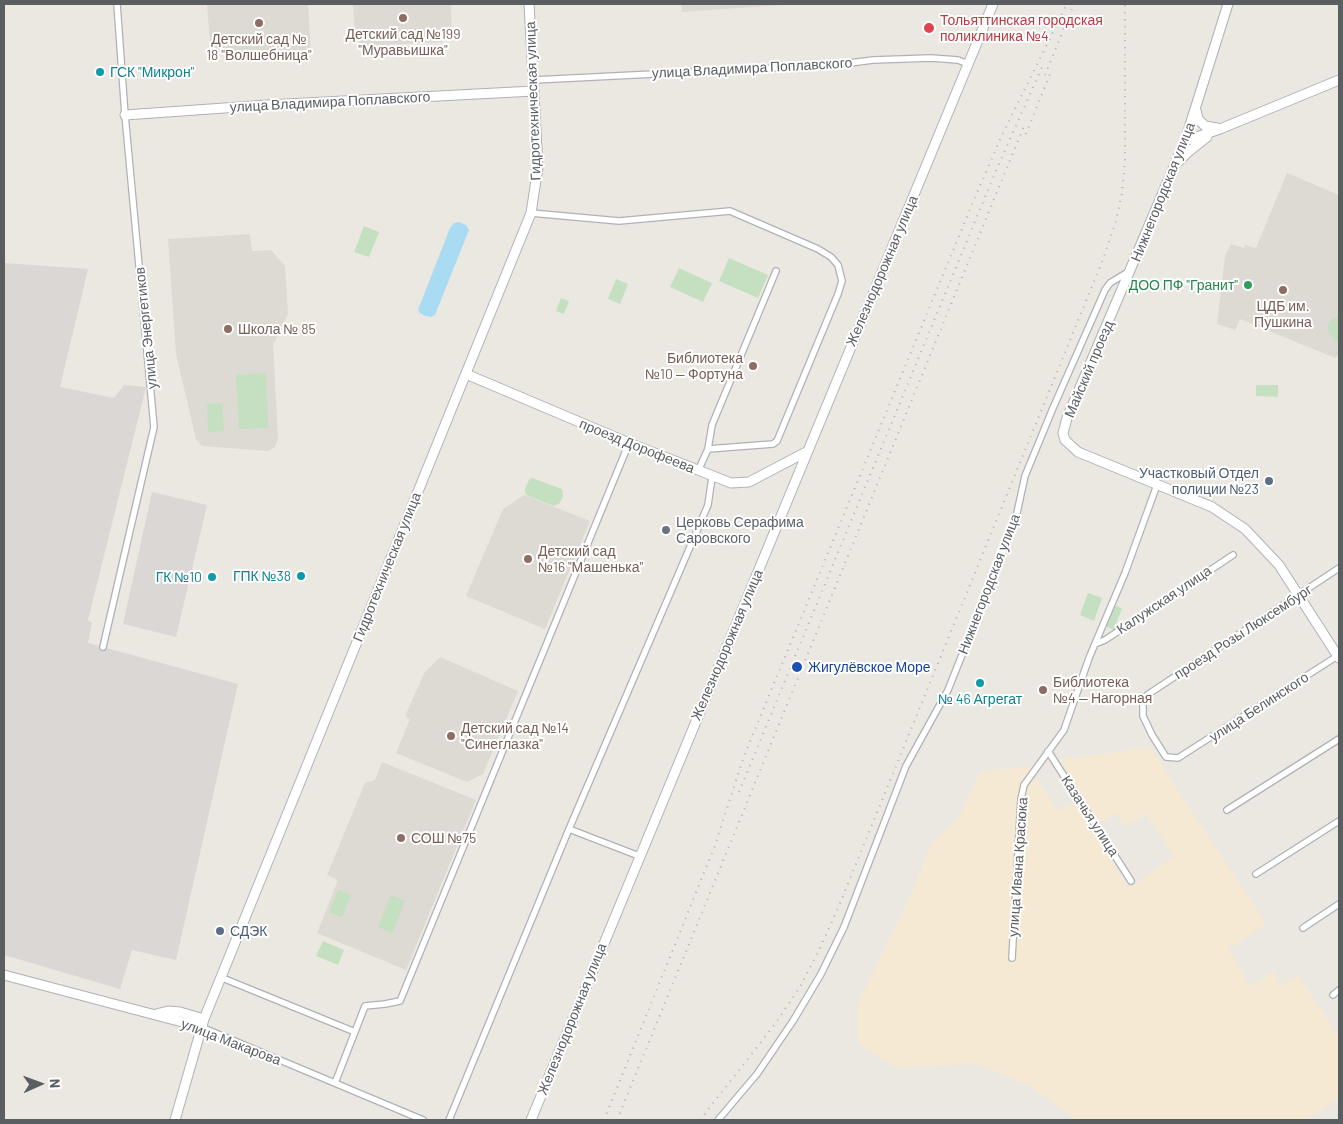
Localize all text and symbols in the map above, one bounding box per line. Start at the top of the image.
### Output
marker: Детский сад №199 "Муравьишка" [397,12,409,24]
place label: Тольяттинская городская поликлиника №4 [940,12,1103,44]
marker: Детский сад № 18 "Волшебница" [253,17,265,29]
street label: Гидротехническая улица [522,21,544,181]
marker: Тольяттинская городская поликлиника №4 [922,21,936,35]
place label: Детский сад №199 "Муравьишка" [346,26,460,58]
place label: Детский сад № 18 "Волшебница" [206,31,312,64]
street label: улица Владимира Поплавского [651,54,853,82]
place label: ГСК "Микрон" [110,64,194,80]
marker: ГСК "Микрон" [94,66,106,78]
street label: улица Владимира Поплавского [229,88,431,116]
street label: Нижнегородская улица [1127,120,1199,264]
street label: Железнодорожная улица [843,193,921,349]
street label: улица Энергетиков [131,266,161,390]
place label: ДОО ПФ "Гранит" [1129,277,1238,293]
marker: ДОО ПФ "Гранит" [1242,279,1254,291]
marker: ЦДБ им. Пушкина [1277,284,1289,296]
place label: ЦДБ им. Пушкина [1254,298,1312,331]
street label: Майский проезд [1061,318,1117,420]
place label: Школа № 85 [238,321,316,337]
marker: Школа № 85 [222,323,234,335]
place label: Библиотека №10 — Фортуна [645,350,743,382]
marker: Библиотека №10 — Фортуна [747,360,759,372]
street label: проезд Дорофеева [577,415,697,477]
place label: Участковый Отдел полиции №23 [1139,465,1259,498]
marker: Участковый Отдел полиции №23 [1263,475,1275,487]
street label: Гидротехническая улица [349,490,425,644]
street label: Нижнегородская улица [954,511,1024,657]
place label: Церковь Серафима Саровского [676,514,804,546]
marker: Церковь Серафима Саровского [660,524,672,536]
place label: Детский сад №16 "Машенька" [538,543,643,576]
marker: Детский сад №16 "Машенька" [522,553,534,565]
street label: Калужская улица [1113,562,1215,638]
street label: Железнодорожная улица [688,567,766,723]
place label: ГПК №38 [233,568,291,584]
place label: ГК №10 [156,569,202,585]
marker: ГПК №38 [295,570,307,582]
marker: ГК №10 [206,571,218,583]
street label: проезд Розы Люксембург [1171,581,1315,683]
place label: Жигулёвское Море [808,659,931,675]
marker: Жигулёвское Море [790,660,804,674]
street label: улица Белинского [1206,669,1312,745]
place label: Библиотека №4 — Нагорная [1053,674,1152,706]
marker: № 46 Агрегат [974,677,986,689]
marker: Библиотека №4 — Нагорная [1037,684,1049,696]
place label: № 46 Агрегат [938,691,1022,707]
place label: Детский сад №14 "Синеглазка" [461,720,569,752]
marker: Детский сад №14 "Синеглазка" [445,730,457,742]
street label: Казачья улица [1058,772,1122,860]
street label: улица Ивана Красюка [1005,796,1031,938]
place label: СОШ №75 [411,830,476,846]
marker: СОШ №75 [395,832,407,844]
place label: СДЭК [230,923,268,939]
marker: СДЭК [214,925,226,937]
street label: Железнодорожная улица [534,941,610,1097]
street label: улица Макарова [179,1015,283,1069]
north arrow [15,1059,65,1109]
text: N [47,1079,64,1088]

